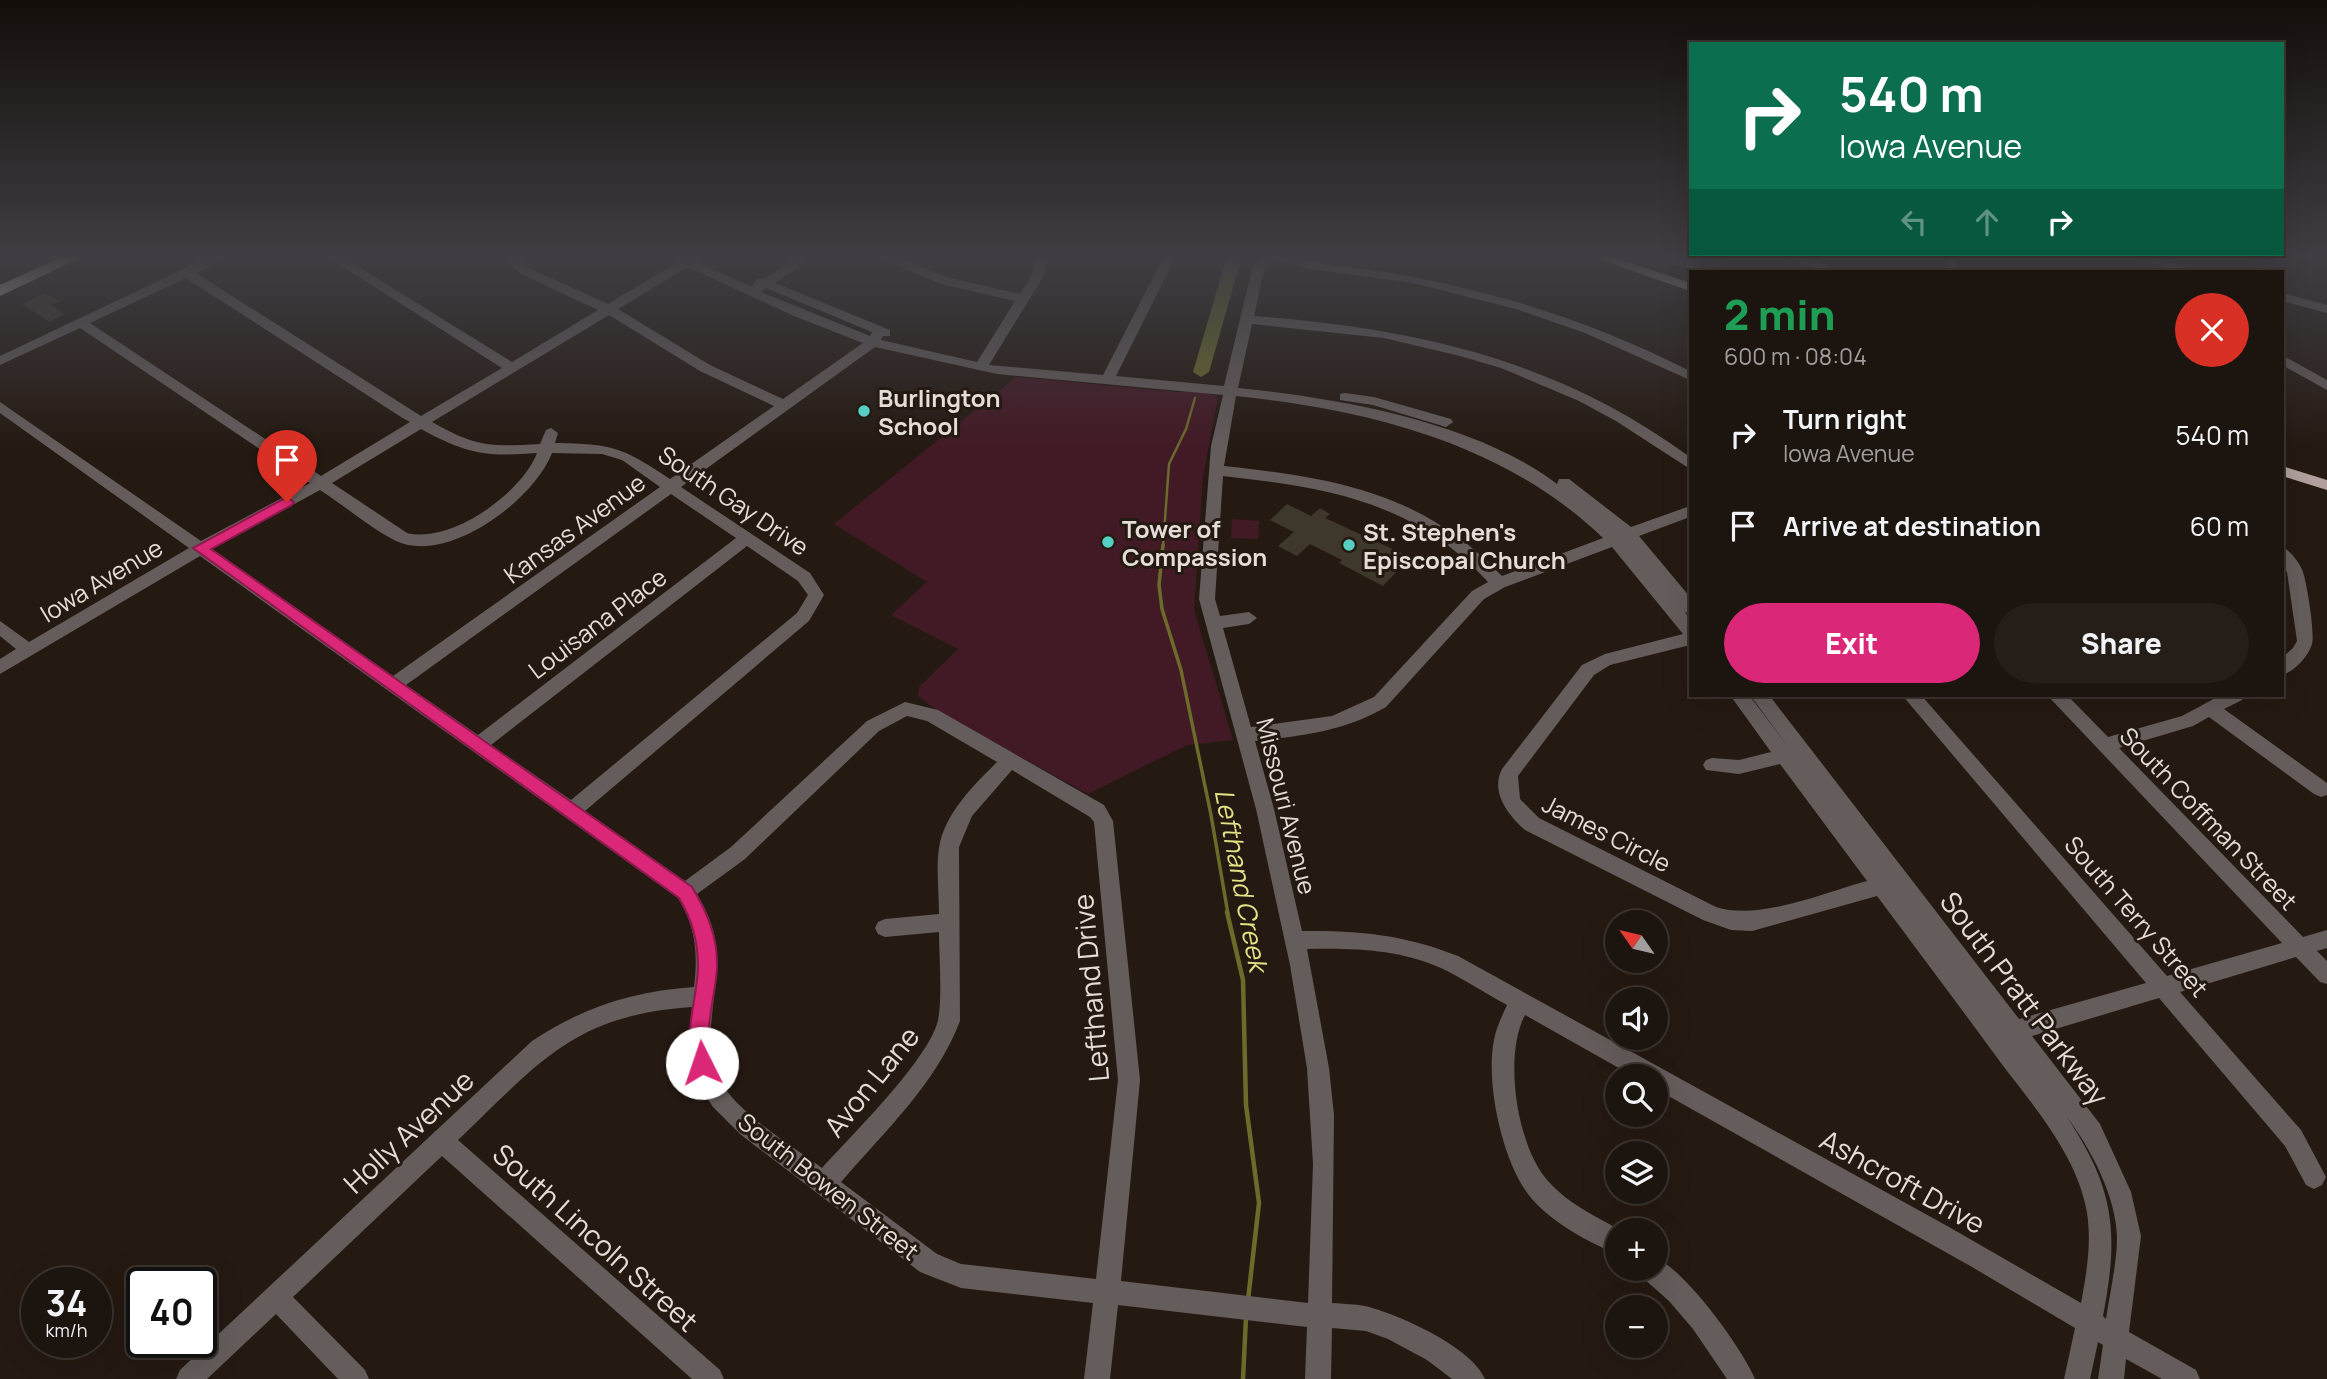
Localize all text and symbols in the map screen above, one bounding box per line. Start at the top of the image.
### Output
text: 540 m [1839,60,1984,127]
icon: right [1724,70,1815,161]
text: Iowa Avenue [1839,124,2022,168]
icon: left [1895,203,1933,241]
icon: ahead [1968,203,2006,241]
icon: right [2041,203,2079,241]
text: 2 min [1724,285,1835,343]
button: close [2175,293,2249,367]
text: 600 m · 08:04 [1724,340,1867,372]
place label: Burlington School [878,381,1001,442]
text: Turn right [1783,401,1907,437]
marker: Burlington School [856,403,872,419]
icon: right [1724,416,1762,454]
text: 540 m [2176,417,2249,453]
pin [257,430,317,502]
street label: South Gay Drive [652,437,816,563]
text: Iowa Avenue [1783,437,1915,469]
icon: arrive [268,441,306,479]
street label: Kansas Avenue [497,465,651,591]
icon: arrive [1724,507,1762,545]
text: Arrive at destination [1783,508,2041,544]
text: 60 m [2190,508,2249,544]
place label: Tower of Compassion [1122,512,1267,573]
place label: St. Stephen's Episcopal Church [1363,515,1566,576]
street label: Iowa Avenue [34,530,168,630]
marker: Tower of Compassion [1100,534,1116,550]
marker: St. Stephen's Episcopal Church [1341,537,1357,553]
street label: Louisana Place [521,560,673,686]
button: Exit [1724,603,1980,683]
button: Share [1994,603,2249,683]
street label: Missouri Avenue [1249,714,1325,898]
street label: South Coffman Street [2113,719,2305,917]
water label: Lefthand Creek [1207,786,1278,978]
street label: James Circle [1537,787,1677,879]
street label: South Terry Street [2058,828,2216,1004]
street label: South Pratt Parkway [1932,883,2118,1113]
street label: Lefthand Drive [1063,893,1117,1083]
north arrow [1605,910,1668,973]
map controls [1605,910,1668,1358]
button: sound [1605,987,1668,1050]
street label: Avon Lane [815,1018,927,1144]
position arrow [665,1026,739,1100]
street label: Holly Avenue [335,1061,481,1201]
button: search [1605,1064,1668,1127]
street label: South Bowen Street [732,1105,926,1267]
street label: Ashcroft Drive [1814,1120,1992,1242]
street label: South Lincoln Street [485,1135,707,1339]
button: layers [1605,1141,1668,1204]
button: + [1605,1218,1668,1281]
speed limit sign: 40 [126,1267,217,1358]
text: 34 [46,1279,87,1327]
button: − [1605,1295,1668,1358]
text: km/h [46,1318,87,1342]

